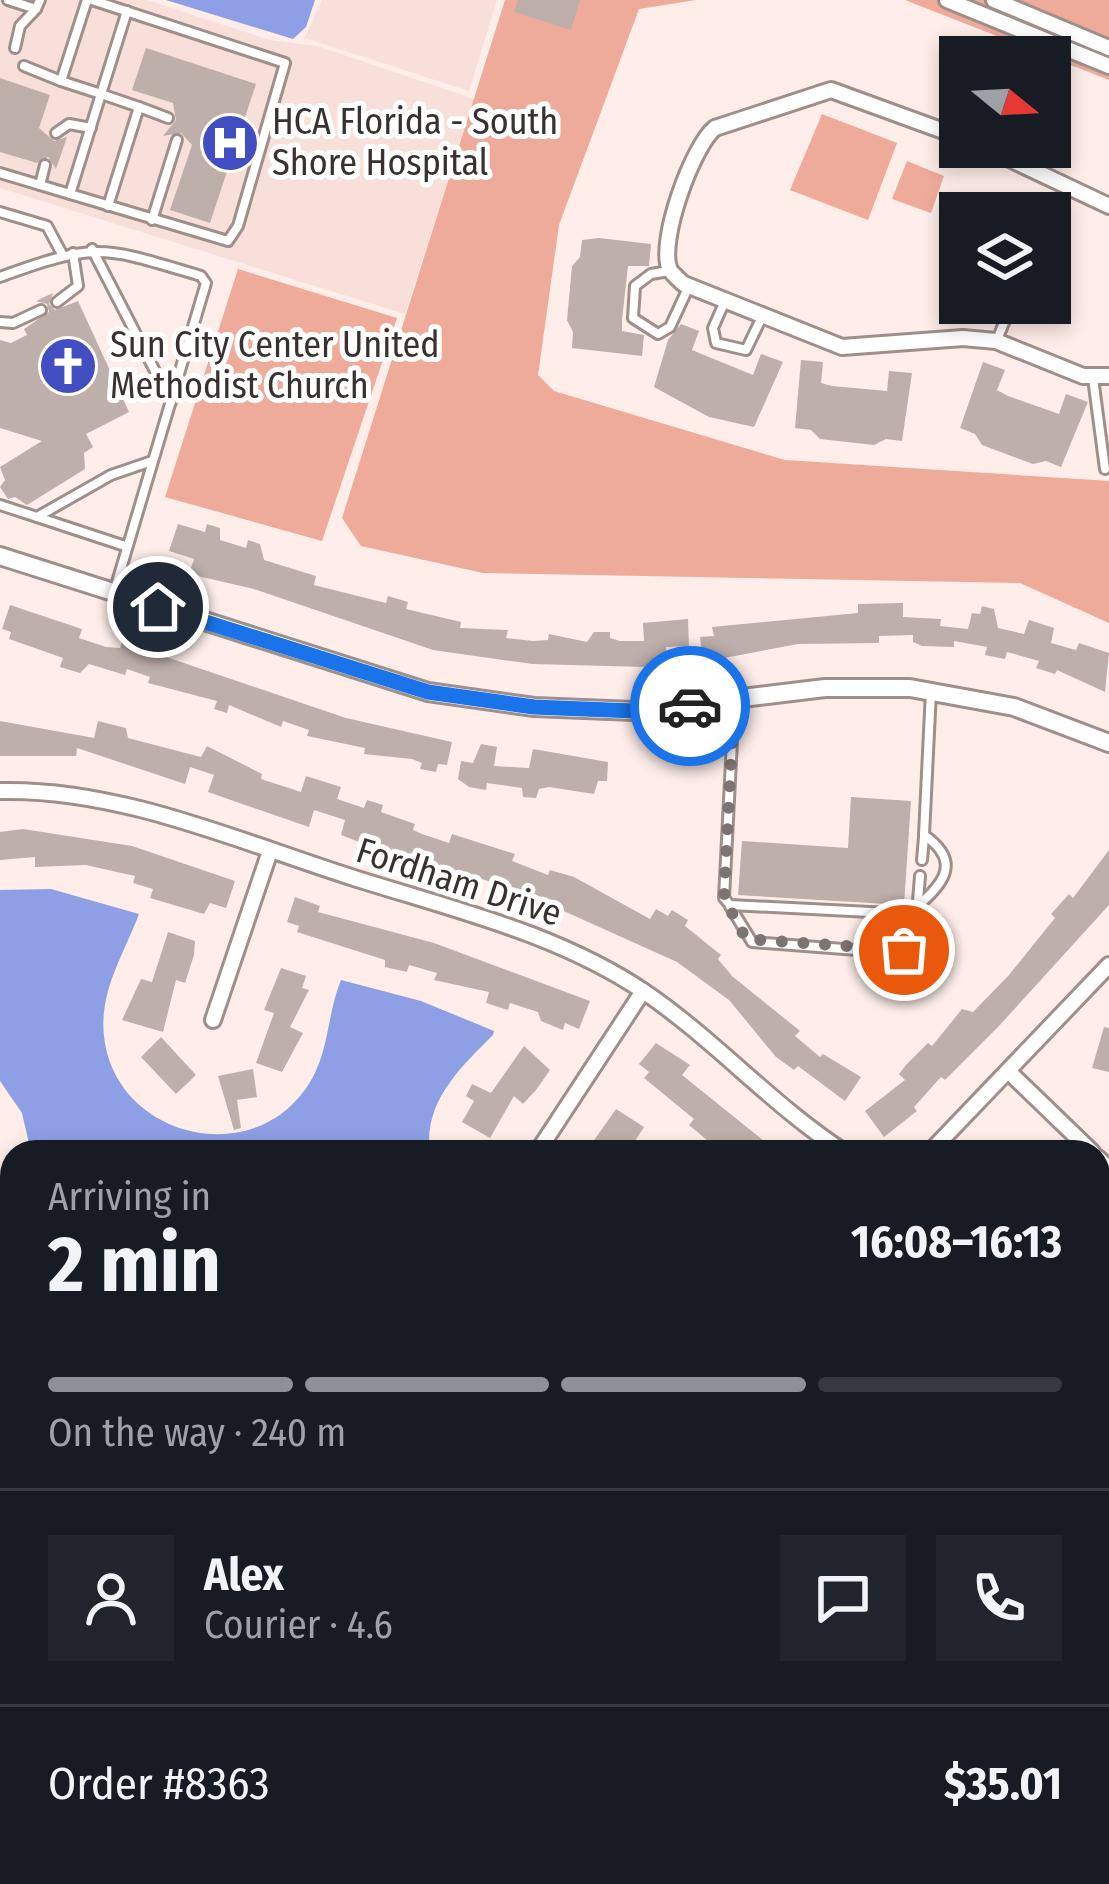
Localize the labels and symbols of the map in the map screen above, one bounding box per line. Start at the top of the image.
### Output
north arrow [939,36,1071,168]
place label: HCA Florida - South Shore Hospital [272,100,558,185]
hospital icon: HCA Florida - South Shore Hospital [199,112,261,174]
place label: Sun City Center United Methodist Church [110,323,440,408]
church icon: Sun City Center United Methodist Church [37,335,99,397]
pin [107,556,209,658]
courier [630,646,750,766]
street label: Fordham Drive [351,828,567,936]
pin [853,899,955,1001]

